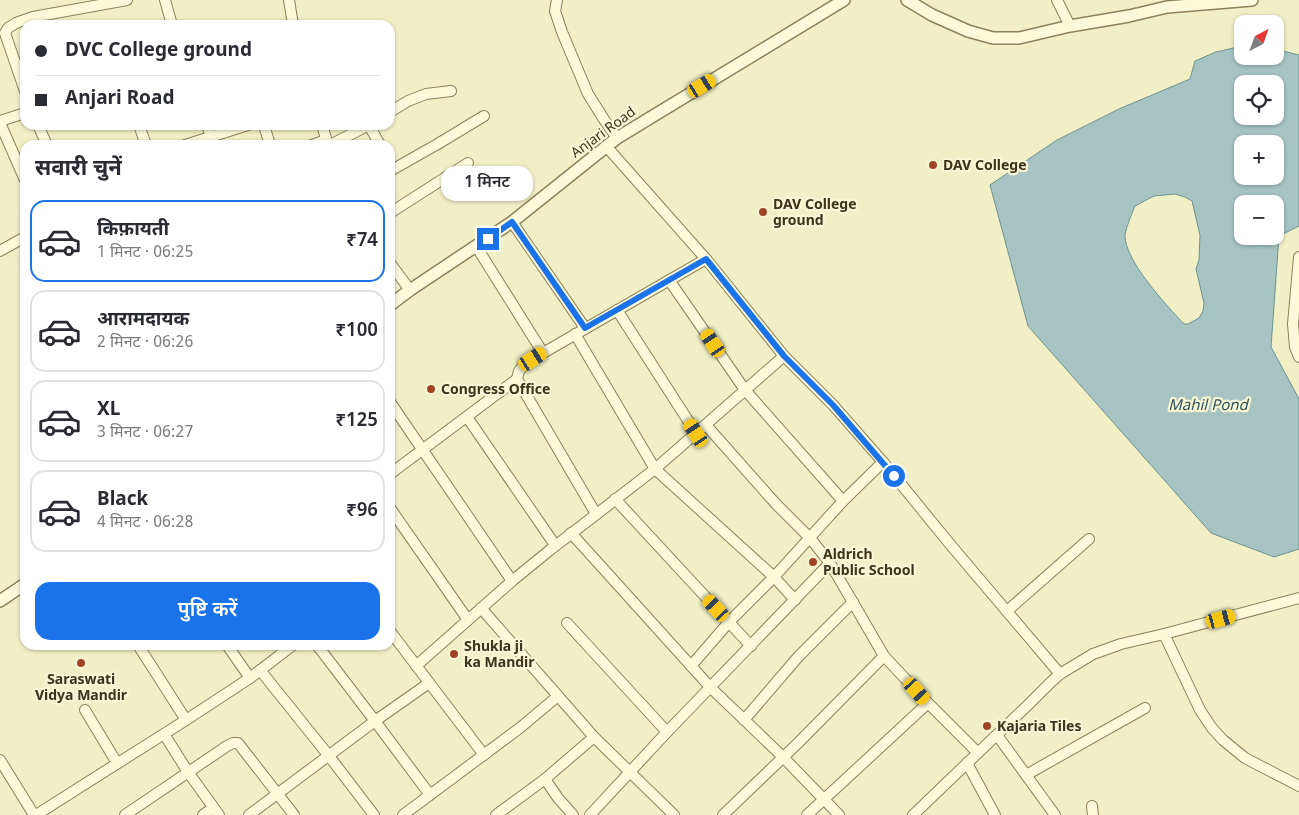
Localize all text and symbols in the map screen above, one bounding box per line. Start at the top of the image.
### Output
north arrow [1234,15,1284,65]
map controls [1234,15,1284,245]
text: DVC College ground [65,39,252,64]
car [685,72,718,100]
button: locate [1234,75,1284,125]
text: Anjari Road [65,87,174,112]
street label: Anjari Road [568,103,640,163]
button: + [1234,135,1284,185]
text: सवारी चुनें [35,155,122,184]
place label: DAV College [943,157,1027,176]
marker: DAV College [927,159,939,171]
callout: 1 मिनट [442,166,534,202]
text: 1 मिनट [464,173,510,194]
button: − [1234,195,1284,245]
place label: DAV College ground [773,196,857,231]
marker: DAV College ground [757,206,769,218]
text: किफ़ायती [97,218,169,243]
icon: car [37,219,82,264]
route end [477,228,499,250]
text: ₹74 [346,229,378,254]
text: 1 मिनट · 06:25 [97,243,193,264]
text: आरामदायक [97,308,189,333]
icon: car [37,309,82,354]
text: ₹100 [335,319,378,344]
car [698,326,727,360]
text: 2 मिनट · 06:26 [97,333,193,354]
car [516,345,549,373]
place label: Congress Office [441,381,550,400]
marker: Congress Office [425,383,437,395]
water label: Mahil Pond [1168,397,1250,416]
text: XL [97,398,120,423]
icon: car [37,399,82,444]
text: ₹125 [335,409,378,434]
car [681,416,710,450]
text: 3 मिनट · 06:27 [97,423,193,444]
route start [883,465,905,487]
text: Black [97,488,148,513]
icon: car [37,489,82,534]
text: ₹96 [346,499,378,524]
text: 4 मिनट · 06:28 [97,513,193,534]
place label: Aldrich Public School [823,546,915,581]
marker: Aldrich Public School [807,556,819,568]
button: पुष्टि करें [35,582,380,640]
car [700,592,731,624]
car [1204,608,1237,630]
place label: Shukla ji ka Mandir [464,638,535,673]
marker: Shukla ji ka Mandir [448,648,460,660]
marker: Saraswati Vidya Mandir [75,657,87,669]
place label: Saraswati Vidya Mandir [35,671,128,706]
car [901,675,932,707]
place label: Kajaria Tiles [997,718,1081,737]
marker: Kajaria Tiles [981,720,993,732]

